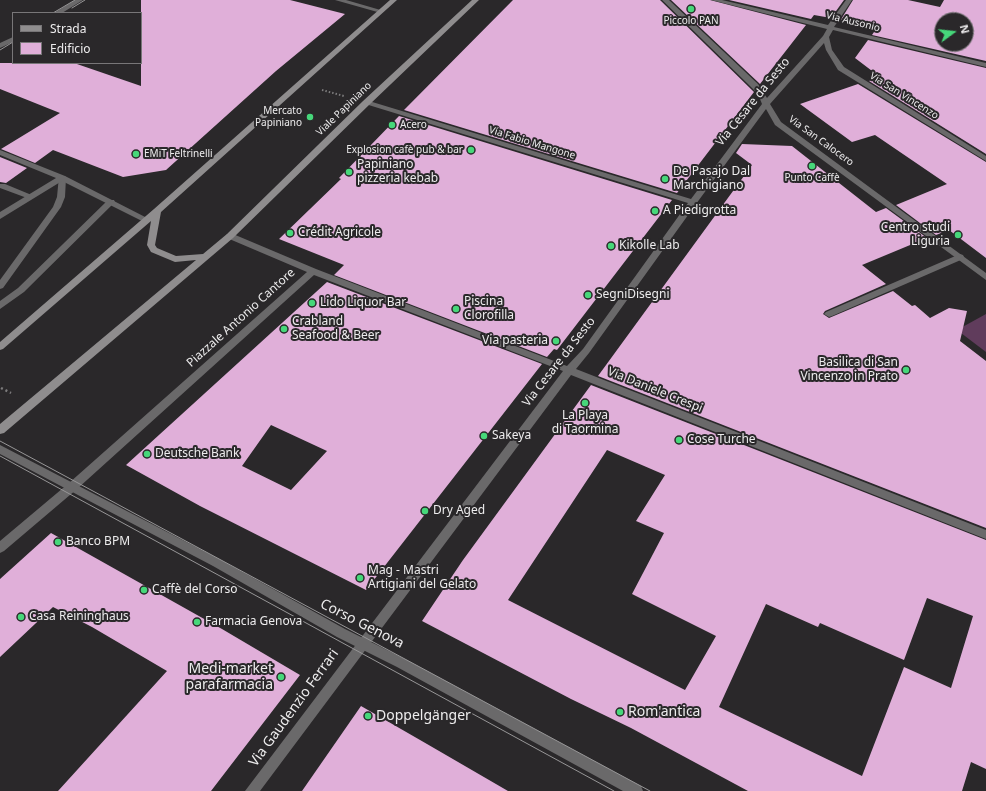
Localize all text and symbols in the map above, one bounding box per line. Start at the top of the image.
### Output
marker: Piccolo PAN [686,4,696,14]
street label: Via Ausonio [825,10,881,34]
legend [12,12,142,64]
north arrow [934,12,974,52]
place label: Piccolo PAN [663,15,719,27]
text: Strada [50,20,86,37]
text: N [957,23,974,35]
text: Edificio [50,40,91,57]
street label: Via Cesare da Sesto [713,55,793,149]
street label: Via San Vincenzo [867,70,941,122]
street label: Viale Papiniano [314,80,374,138]
place label: Mercato Papiniano [255,105,302,128]
marker: Mercato Papiniano [305,112,315,122]
street label: Via San Calocero [786,113,856,169]
place label: Acero [400,119,427,131]
marker: Acero [387,120,397,130]
street label: Via Fabio Mangone [487,124,577,162]
place label: Explosion cafè pub & bar [346,144,463,156]
marker: Explosion cafè pub & bar [466,145,476,155]
place label: EMiT Feltrinelli [144,148,213,160]
marker: EMiT Feltrinelli [131,149,141,159]
place label: Papiniano pizzeria kebab [357,158,438,186]
marker: Punto Caffè [807,161,817,171]
place label: De Pasajo Dal Marchigiano [673,165,750,193]
marker: Papiniano pizzeria kebab [344,167,354,177]
place label: Punto Caffè [784,172,840,184]
marker: De Pasajo Dal Marchigiano [660,174,670,184]
place label: A Piedigrotta [663,204,736,218]
marker: A Piedigrotta [650,206,660,216]
place label: Centro studi Liguria [881,221,950,249]
place label: Crédit Agricole [298,226,381,240]
marker: Crédit Agricole [285,228,295,238]
marker: Centro studi Liguria [953,230,963,240]
place label: Kikolle Lab [619,239,680,253]
marker: Kikolle Lab [606,241,616,251]
street label: Piazzale Antonio Cantore [184,266,298,370]
place label: SegniDisegni [596,288,670,302]
marker: SegniDisegni [583,290,593,300]
place label: Piscina Clorofilla [464,295,514,323]
place label: Lido Liquor Bar [320,296,406,310]
marker: Lido Liquor Bar [307,298,317,308]
marker: Piscina Clorofilla [451,304,461,314]
street label: Via Cesare da Sesto [520,314,598,410]
place label: Crabland Seafood & Beer [292,315,379,343]
marker: Crabland Seafood & Beer [279,324,289,334]
place label: Via pasteria [482,334,548,348]
marker: Via pasteria [551,336,561,346]
place label: Basilica di San Vincenzo in Prato [800,356,898,384]
street label: Via Daniele Crespi [605,364,705,416]
marker: Basilica di San Vincenzo in Prato [901,365,911,375]
marker: La Playa di Taormina [580,398,590,408]
place label: La Playa di Taormina [552,409,618,437]
place label: Sakeya [492,429,531,443]
marker: Sakeya [479,431,489,441]
place label: Cose Turche [687,433,756,447]
marker: Cose Turche [674,435,684,445]
place label: Deutsche Bank [155,447,239,461]
marker: Deutsche Bank [142,449,152,459]
place label: Dry Aged [433,504,485,518]
marker: Dry Aged [420,506,430,516]
place label: Banco BPM [66,535,130,549]
marker: Banco BPM [53,537,63,547]
place label: Mag - Mastri Artigiani del Gelato [368,564,476,592]
marker: Mag - Mastri Artigiani del Gelato [355,573,365,583]
place label: Caffè del Corso [152,583,238,597]
marker: Caffè del Corso [139,585,149,595]
street label: Corso Genova [317,596,407,652]
place label: Casa Reininghaus [29,610,129,624]
marker: Casa Reininghaus [16,612,26,622]
place label: Farmacia Genova [205,615,302,629]
marker: Farmacia Genova [192,617,202,627]
street label: Via Gaudenzio Ferrari [246,646,342,770]
place label: Medi-market parafarmacia [186,661,273,694]
marker: Medi-market parafarmacia [276,672,286,682]
place label: Rom'antica [628,704,700,720]
marker: Rom'antica [615,707,625,717]
place label: Doppelgänger [376,708,471,724]
marker: Doppelgänger [363,711,373,721]

